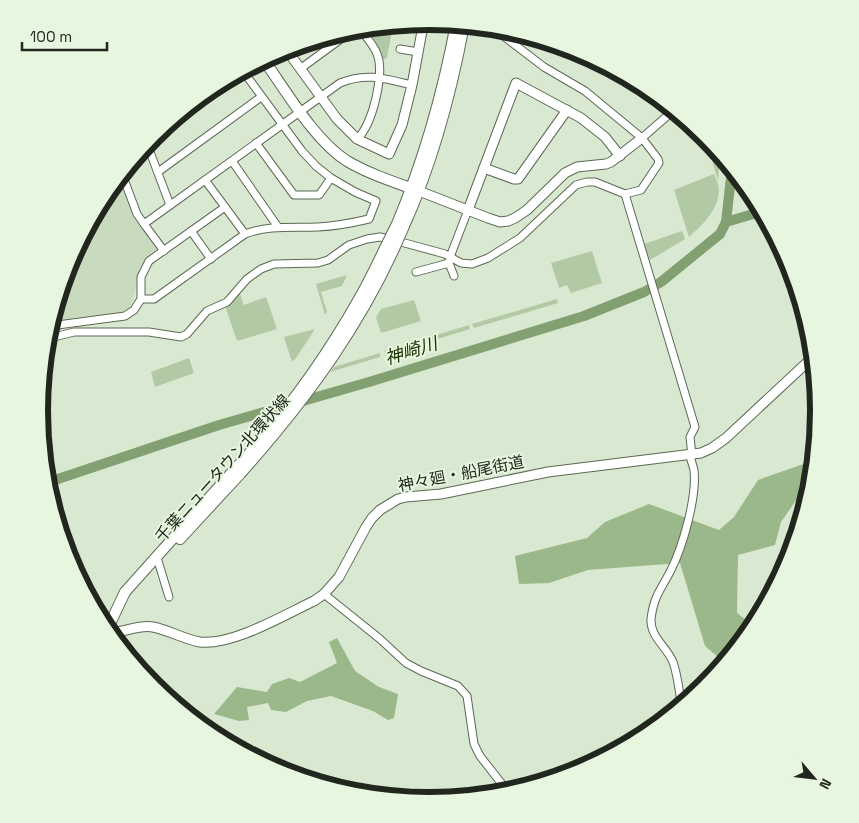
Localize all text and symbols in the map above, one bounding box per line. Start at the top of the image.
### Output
scale bar [22,20,108,52]
text: 100 m [30,27,72,46]
water label: 神崎川 [382,331,442,369]
street label: 千葉ニュータウン北環状線 [150,390,294,547]
street label: 神々廻・船尾街道 [396,451,526,496]
north arrow [789,753,839,803]
text: N [815,776,836,792]

